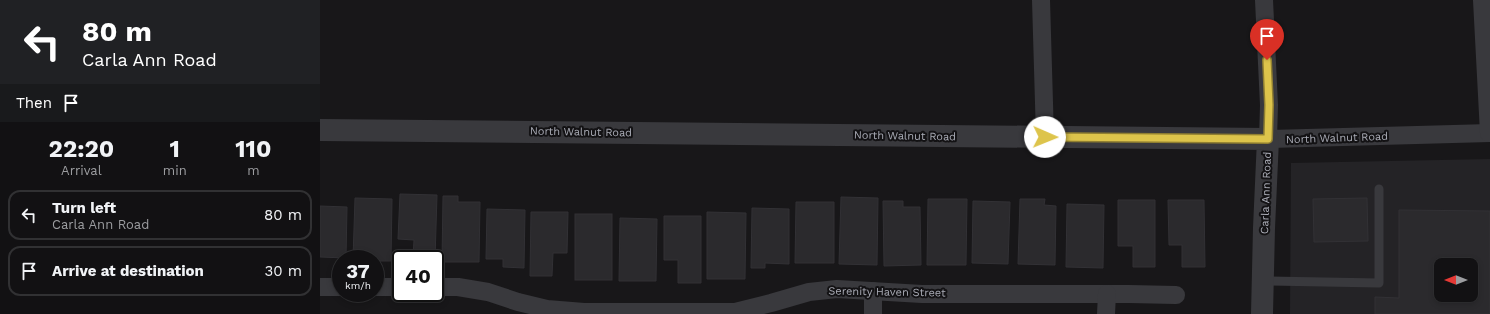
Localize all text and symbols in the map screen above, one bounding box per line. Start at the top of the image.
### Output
text: 80 m [82,15,152,48]
icon: left [16,16,68,68]
pin [1250,19,1284,60]
icon: arrive [1256,25,1278,47]
text: Carla Ann Road [82,49,217,70]
icon: arrive [60,92,82,114]
text: Then [16,94,52,112]
position arrow [1024,116,1066,158]
street label: North Walnut Road [530,125,632,139]
street label: North Walnut Road [854,129,956,143]
street label: North Walnut Road [1286,130,1388,146]
text: 22:20 [49,135,114,163]
text: 1 [170,135,180,163]
text: 110 [235,135,271,163]
street label: Carla Ann Road [1258,152,1274,234]
text: Arrival [61,163,102,178]
text: min [163,163,187,178]
text: m [247,163,260,178]
text: Turn left [52,199,116,217]
icon: left [18,204,40,226]
text: 80 m [264,206,302,224]
text: Carla Ann Road [52,217,149,232]
speed limit sign: 40 [392,250,444,302]
north arrow [1434,258,1478,302]
map controls [1434,258,1478,302]
text: 37 [346,259,370,283]
icon: arrive [18,260,40,282]
text: Arrive at destination [52,262,204,280]
text: 30 m [265,262,302,280]
text: km/h [345,280,371,291]
street label: Serenity Haven Street [828,284,946,300]

